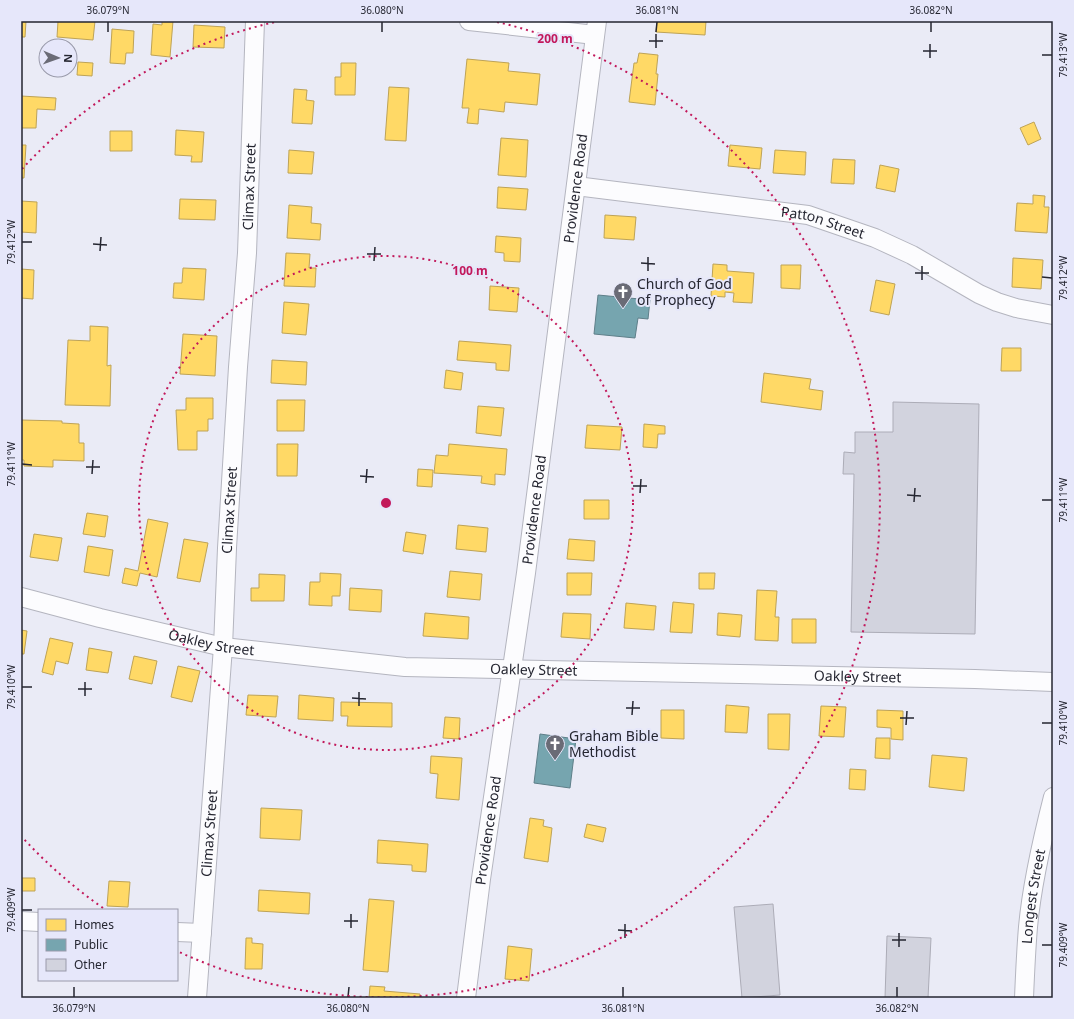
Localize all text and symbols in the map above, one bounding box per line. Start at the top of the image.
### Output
text: 36.079°N [86,3,130,17]
text: 36.080°N [360,3,404,17]
text: 36.081°N [635,3,679,17]
text: 36.082°N [909,3,953,17]
text: 200 m [537,30,573,47]
text: 79.413°W [1056,32,1070,77]
north arrow [38,38,78,78]
text: N [61,54,76,63]
street label: Providence Road [559,133,591,244]
street label: Climax Street [238,143,260,231]
street label: Patton Street [780,202,867,243]
text: 79.412°W [4,219,18,264]
text: 79.412°W [1056,255,1070,300]
text: 100 m [452,262,488,279]
place label: Church of God of Prophecy [637,274,732,309]
church icon: Church of God of Prophecy [612,281,634,309]
text: 79.411°W [4,441,18,486]
street label: Providence Road [517,454,550,566]
street label: Climax Street [217,466,241,554]
text: 79.411°W [1056,477,1070,522]
centre of rings [379,496,393,510]
street label: Oakley Street [167,624,256,659]
street label: Oakley Street [490,659,578,680]
text: 79.410°W [4,664,18,709]
street label: Oakley Street [814,666,902,686]
text: 79.410°W [1056,700,1070,745]
place label: Graham Bible Methodist [569,726,659,761]
church icon: Graham Bible Methodist [544,733,566,761]
street label: Providence Road [470,775,505,886]
street label: Climax Street [196,789,221,878]
street label: Longest Street [1017,847,1049,945]
text: 79.409°W [4,887,18,932]
legend [38,909,178,981]
text: Homes [74,916,114,933]
text: 79.409°W [1056,922,1070,967]
text: Public [74,936,108,953]
text: Other [74,956,107,973]
text: 36.079°N [52,1001,96,1015]
text: 36.080°N [326,1001,370,1015]
text: 36.081°N [601,1001,645,1015]
text: 36.082°N [875,1001,919,1015]

